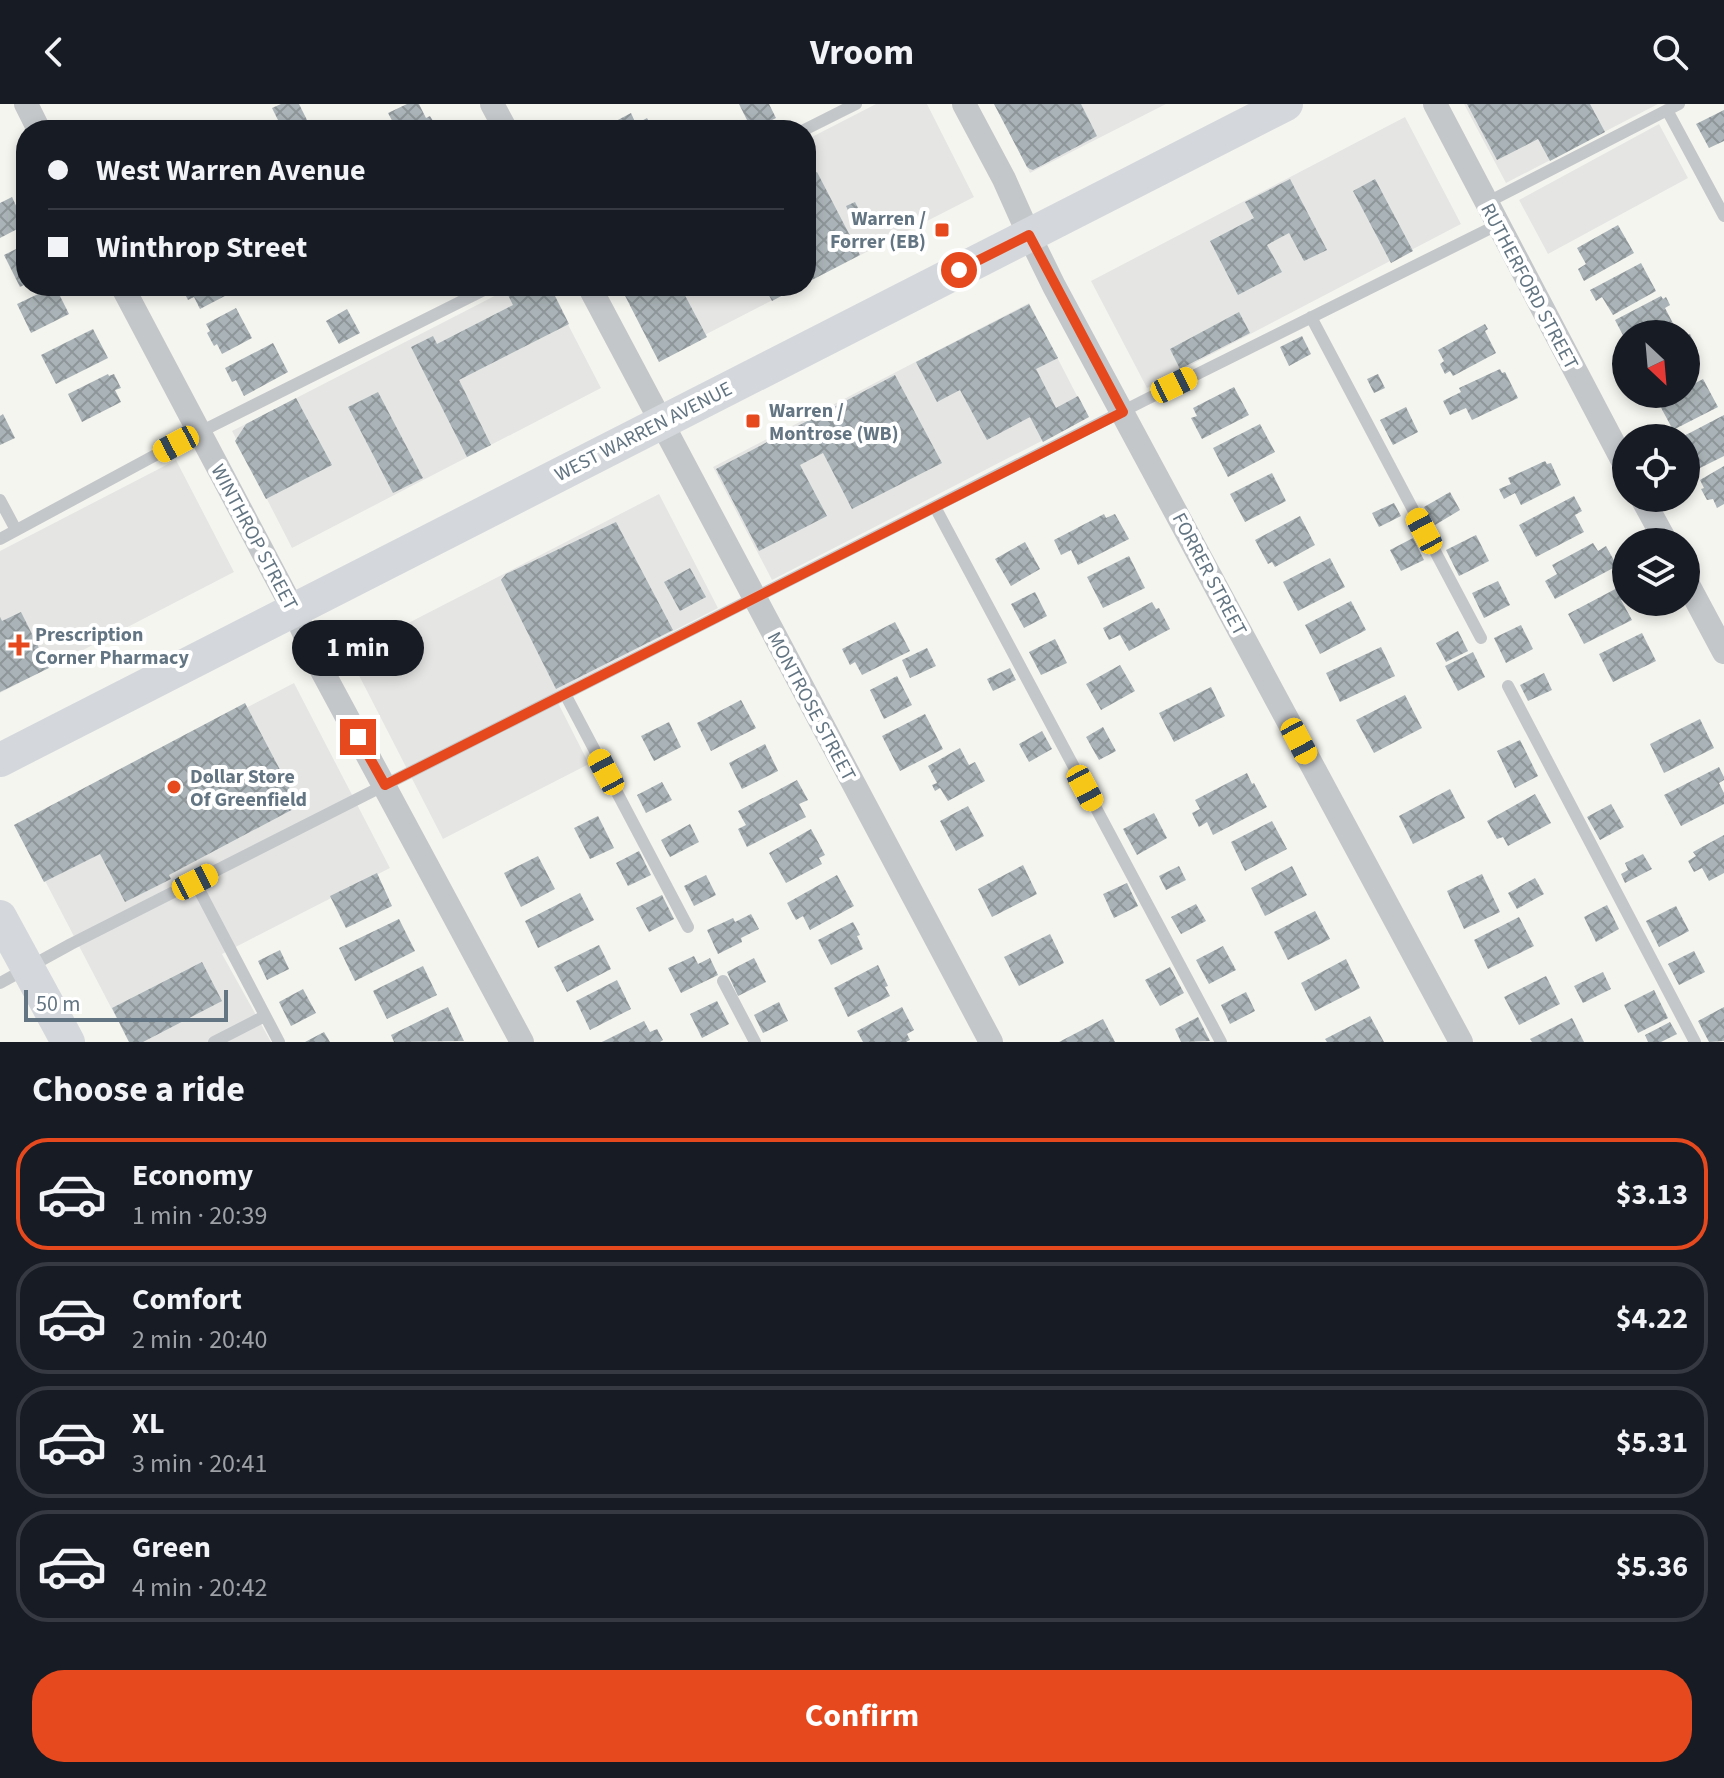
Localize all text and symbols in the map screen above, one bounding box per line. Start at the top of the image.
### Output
text: Vroom [810,27,914,78]
icon: back [32,30,76,74]
icon: search [1648,30,1692,74]
text: West Warren Avenue [96,149,366,192]
street label: RUTHERFORD STREET [1473,198,1585,375]
place label: Warren / Forrer (EB) [830,205,926,256]
marker: Warren / Forrer (EB) [933,221,951,239]
text: Winthrop Street [96,226,307,269]
route start [941,252,977,288]
north arrow [1612,320,1700,408]
map controls [1612,320,1700,616]
car [1147,364,1201,406]
street label: WEST WARREN AVENUE [550,375,737,489]
place label: Warren / Montrose (WB) [769,397,899,448]
marker: Warren / Montrose (WB) [744,412,762,430]
car [149,422,203,466]
button: locate [1612,424,1700,512]
street label: WINTHROP STREET [204,459,305,616]
car [1402,504,1446,558]
street label: FORRER STREET [1165,508,1253,641]
button: layers [1612,528,1700,616]
place label: Prescription Corner Pharmacy [35,621,189,672]
callout: 1 min [292,621,424,677]
street label: MONTROSE STREET [760,627,862,786]
text: 1 min [326,629,390,666]
marker: Prescription Corner Pharmacy [10,636,28,654]
car [1277,714,1321,768]
route end [340,719,376,755]
car [584,745,628,799]
car [1063,761,1107,815]
place label: Dollar Store Of Greenfield [190,763,307,814]
marker: Dollar Store Of Greenfield [165,778,183,796]
car [168,860,222,904]
scale bar [24,986,228,1022]
text: 50 m [36,988,81,1020]
text: Choose a ride [32,1064,245,1115]
text: Economy [132,1154,253,1197]
icon: car [36,1158,108,1230]
text: $3.13 [1616,1173,1688,1216]
text: 1 min · 20:39 [132,1197,267,1234]
text: Comfort [132,1278,242,1321]
icon: car [36,1282,108,1354]
text: $4.22 [1616,1297,1688,1340]
text: 2 min · 20:40 [132,1321,267,1358]
text: XL [132,1402,165,1445]
icon: car [36,1406,108,1478]
text: $5.31 [1616,1421,1688,1464]
text: 3 min · 20:41 [132,1445,267,1482]
text: Green [132,1526,211,1569]
icon: car [36,1530,108,1602]
text: $5.36 [1616,1545,1688,1588]
text: 4 min · 20:42 [132,1569,267,1606]
button: Confirm [32,1670,1692,1762]

